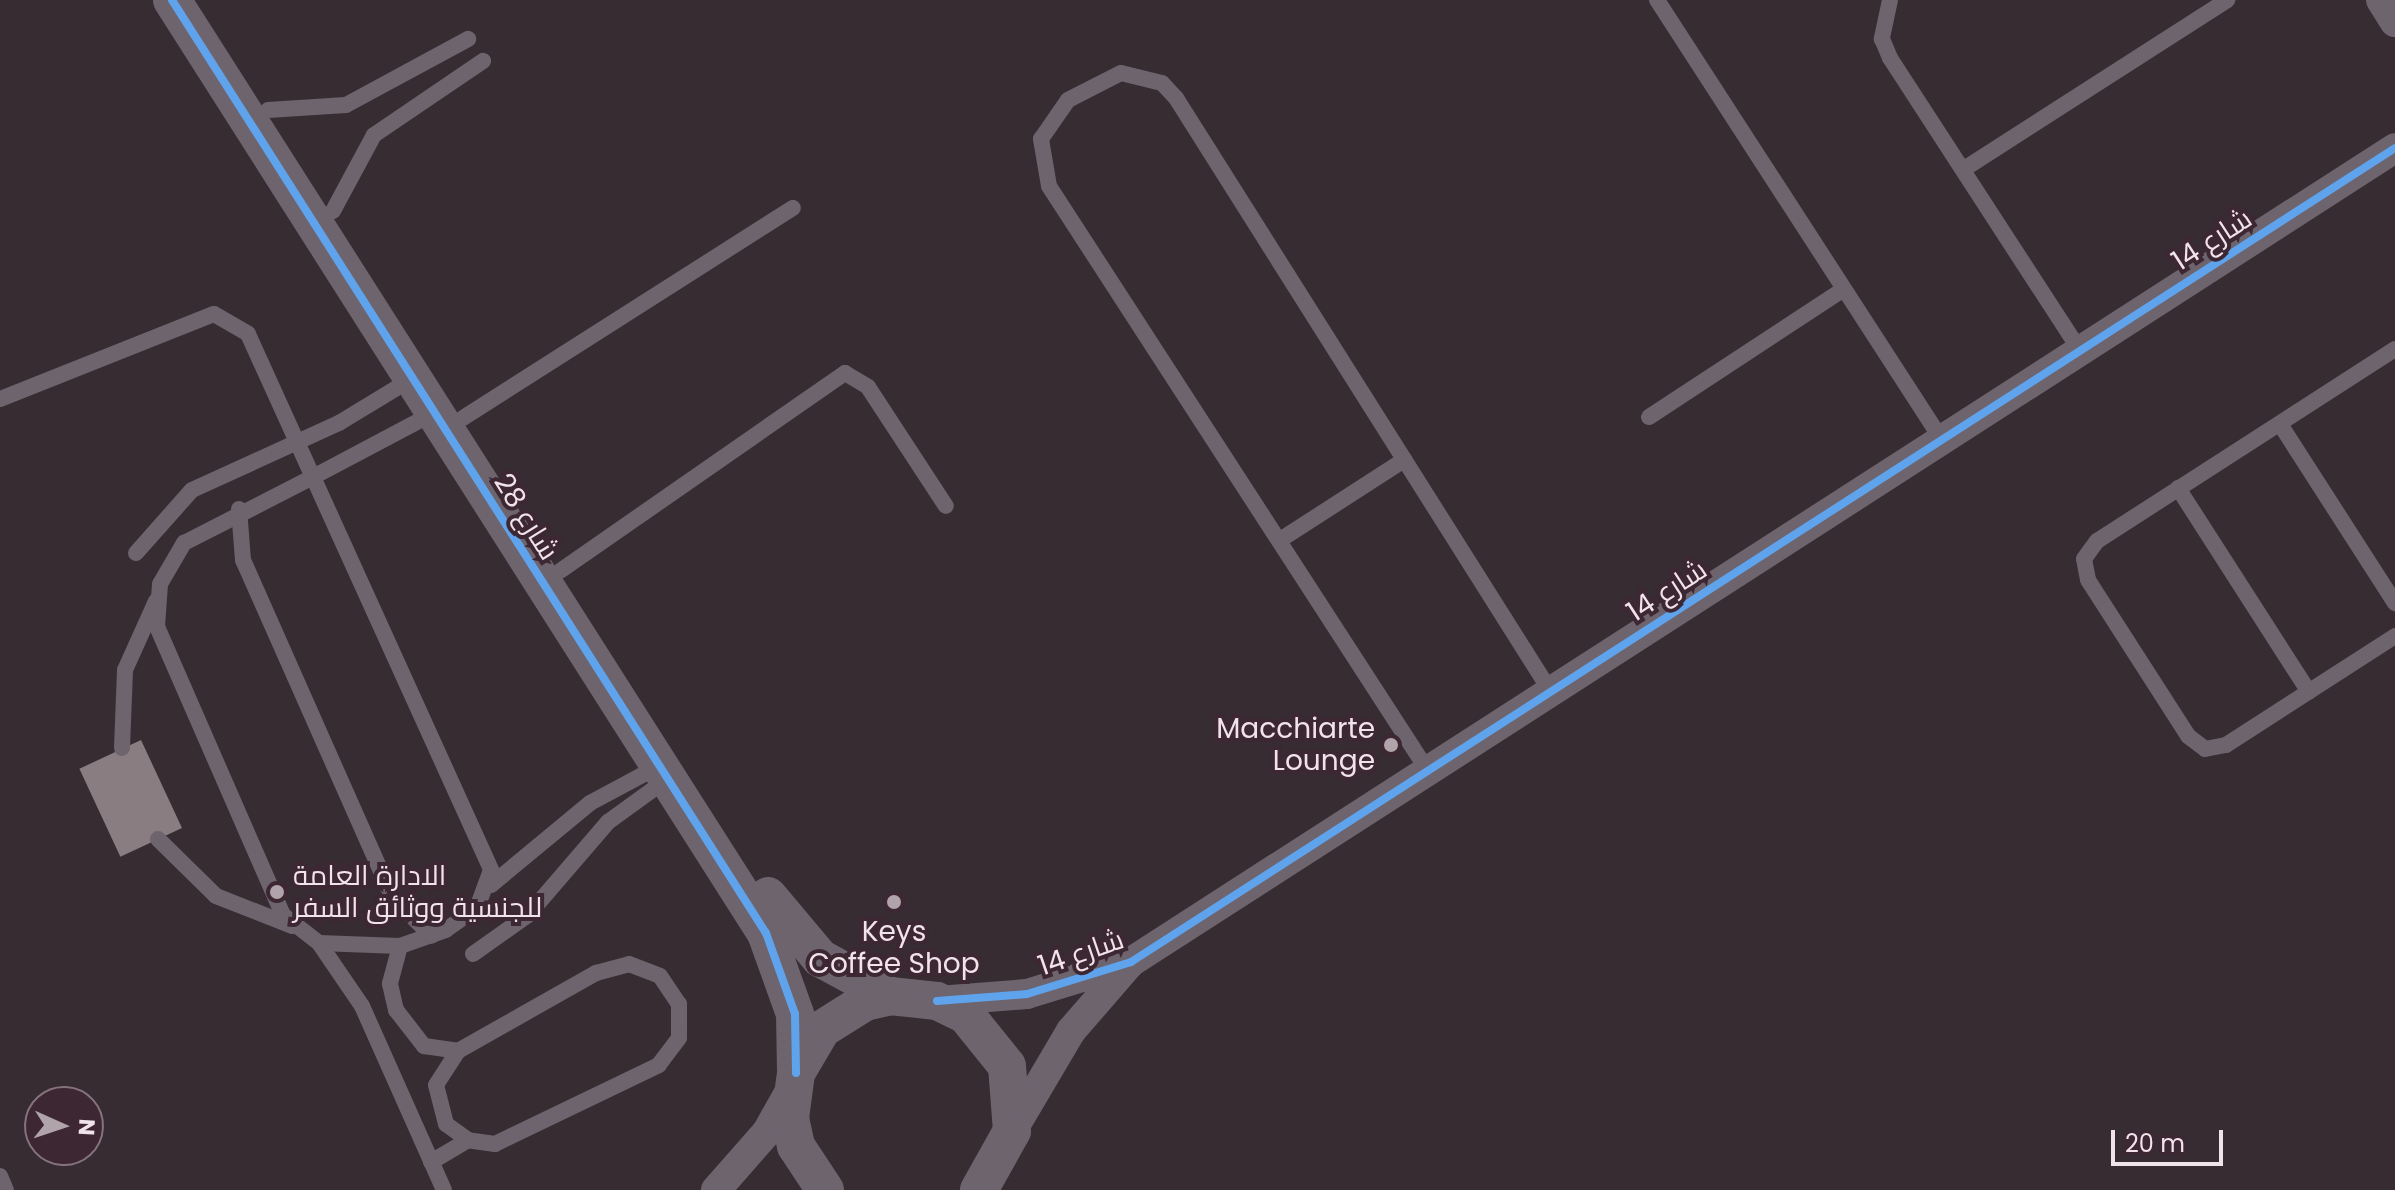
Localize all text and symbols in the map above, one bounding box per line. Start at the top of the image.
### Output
street label: شارع 14 [2166,202,2258,278]
street label: شارع 28 [486,468,566,566]
street label: شارع 14 [1621,553,1713,629]
place label: Macchiarte Lounge [1216,712,1375,778]
marker: Macchiarte Lounge [1382,736,1400,754]
place label: الادارة العامة للجنسية ووثائق السفر [293,859,542,925]
marker: الادارة العامة للجنسية ووثائق السفر [268,883,286,901]
marker: Keys Coffee Shop [885,893,903,911]
place label: Keys Coffee Shop [808,915,980,981]
street label: شارع 14 [1034,923,1128,983]
north arrow [24,1086,104,1166]
scale bar [2115,1114,2227,1164]
text: N [71,1118,102,1136]
text: 20 m [2125,1127,2185,1160]

